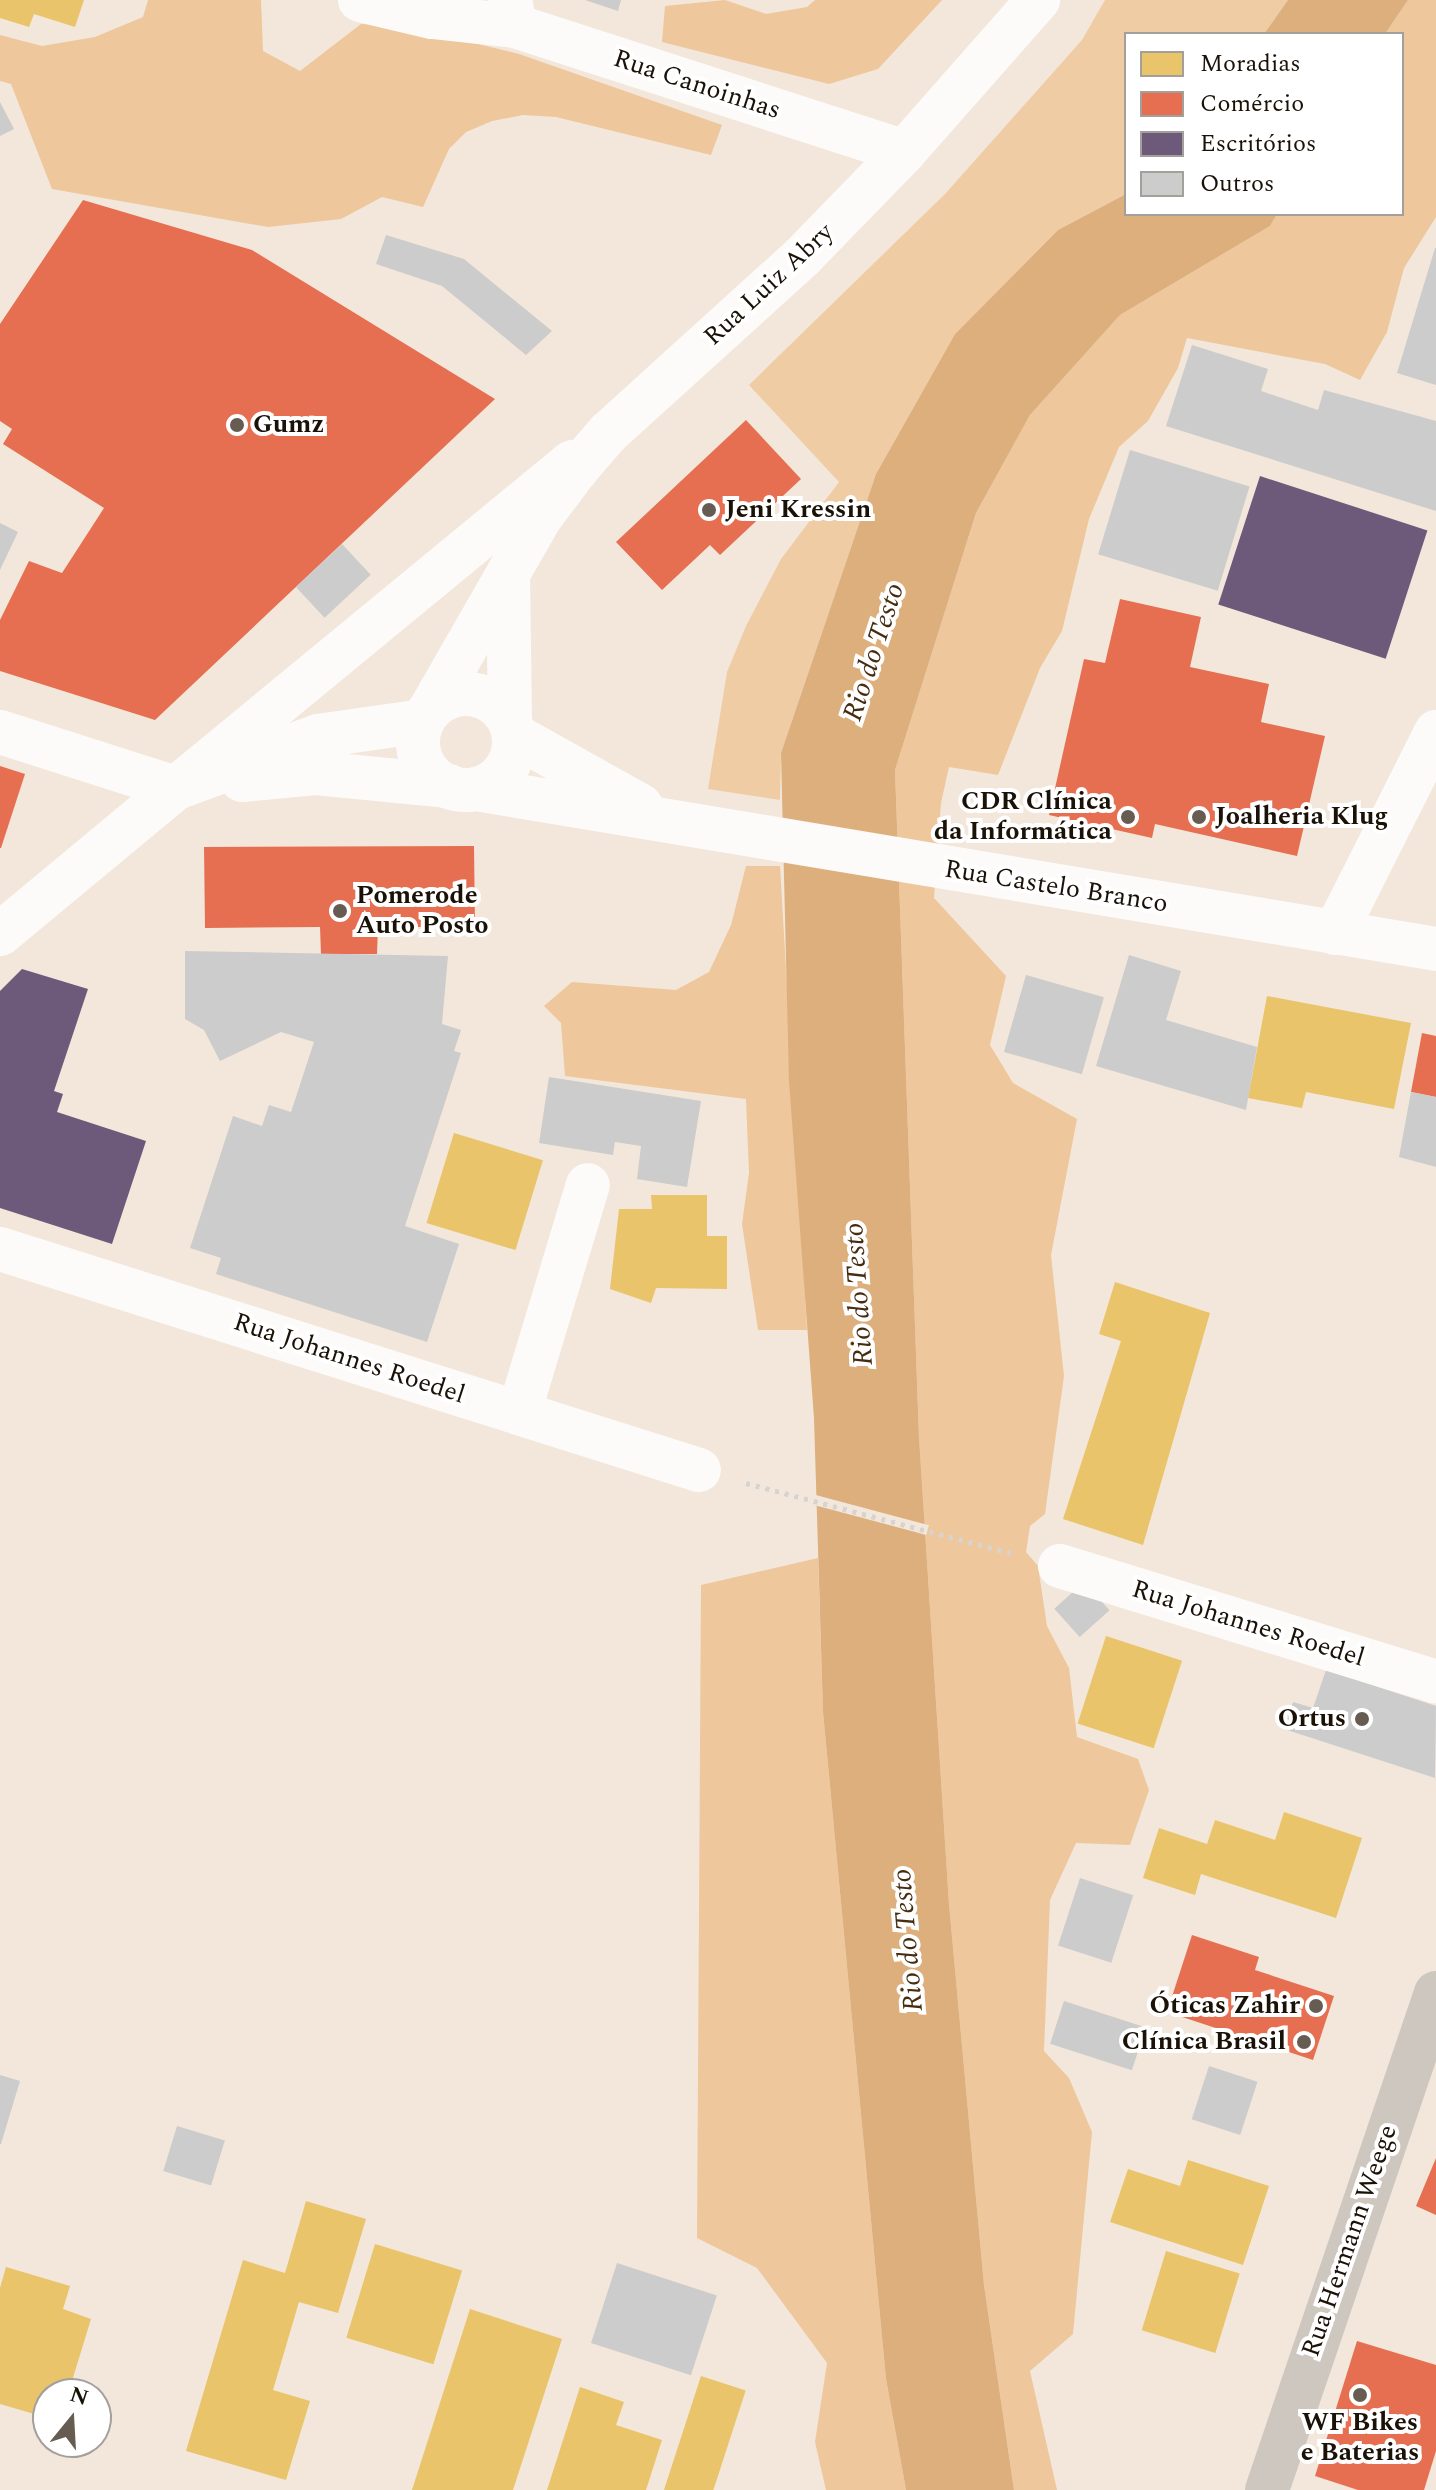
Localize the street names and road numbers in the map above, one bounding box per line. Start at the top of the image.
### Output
street label: Rua Canoinhas [609,43,785,127]
street label: Rua Luiz Abry [698,217,840,353]
street label: Rua Castelo Branco [942,854,1170,920]
street label: Rua Johannes Roedel [229,1307,469,1411]
street label: Rua Johannes Roedel [1128,1574,1368,1674]
street label: Rua Hermann Weege [1296,2121,1404,2361]

